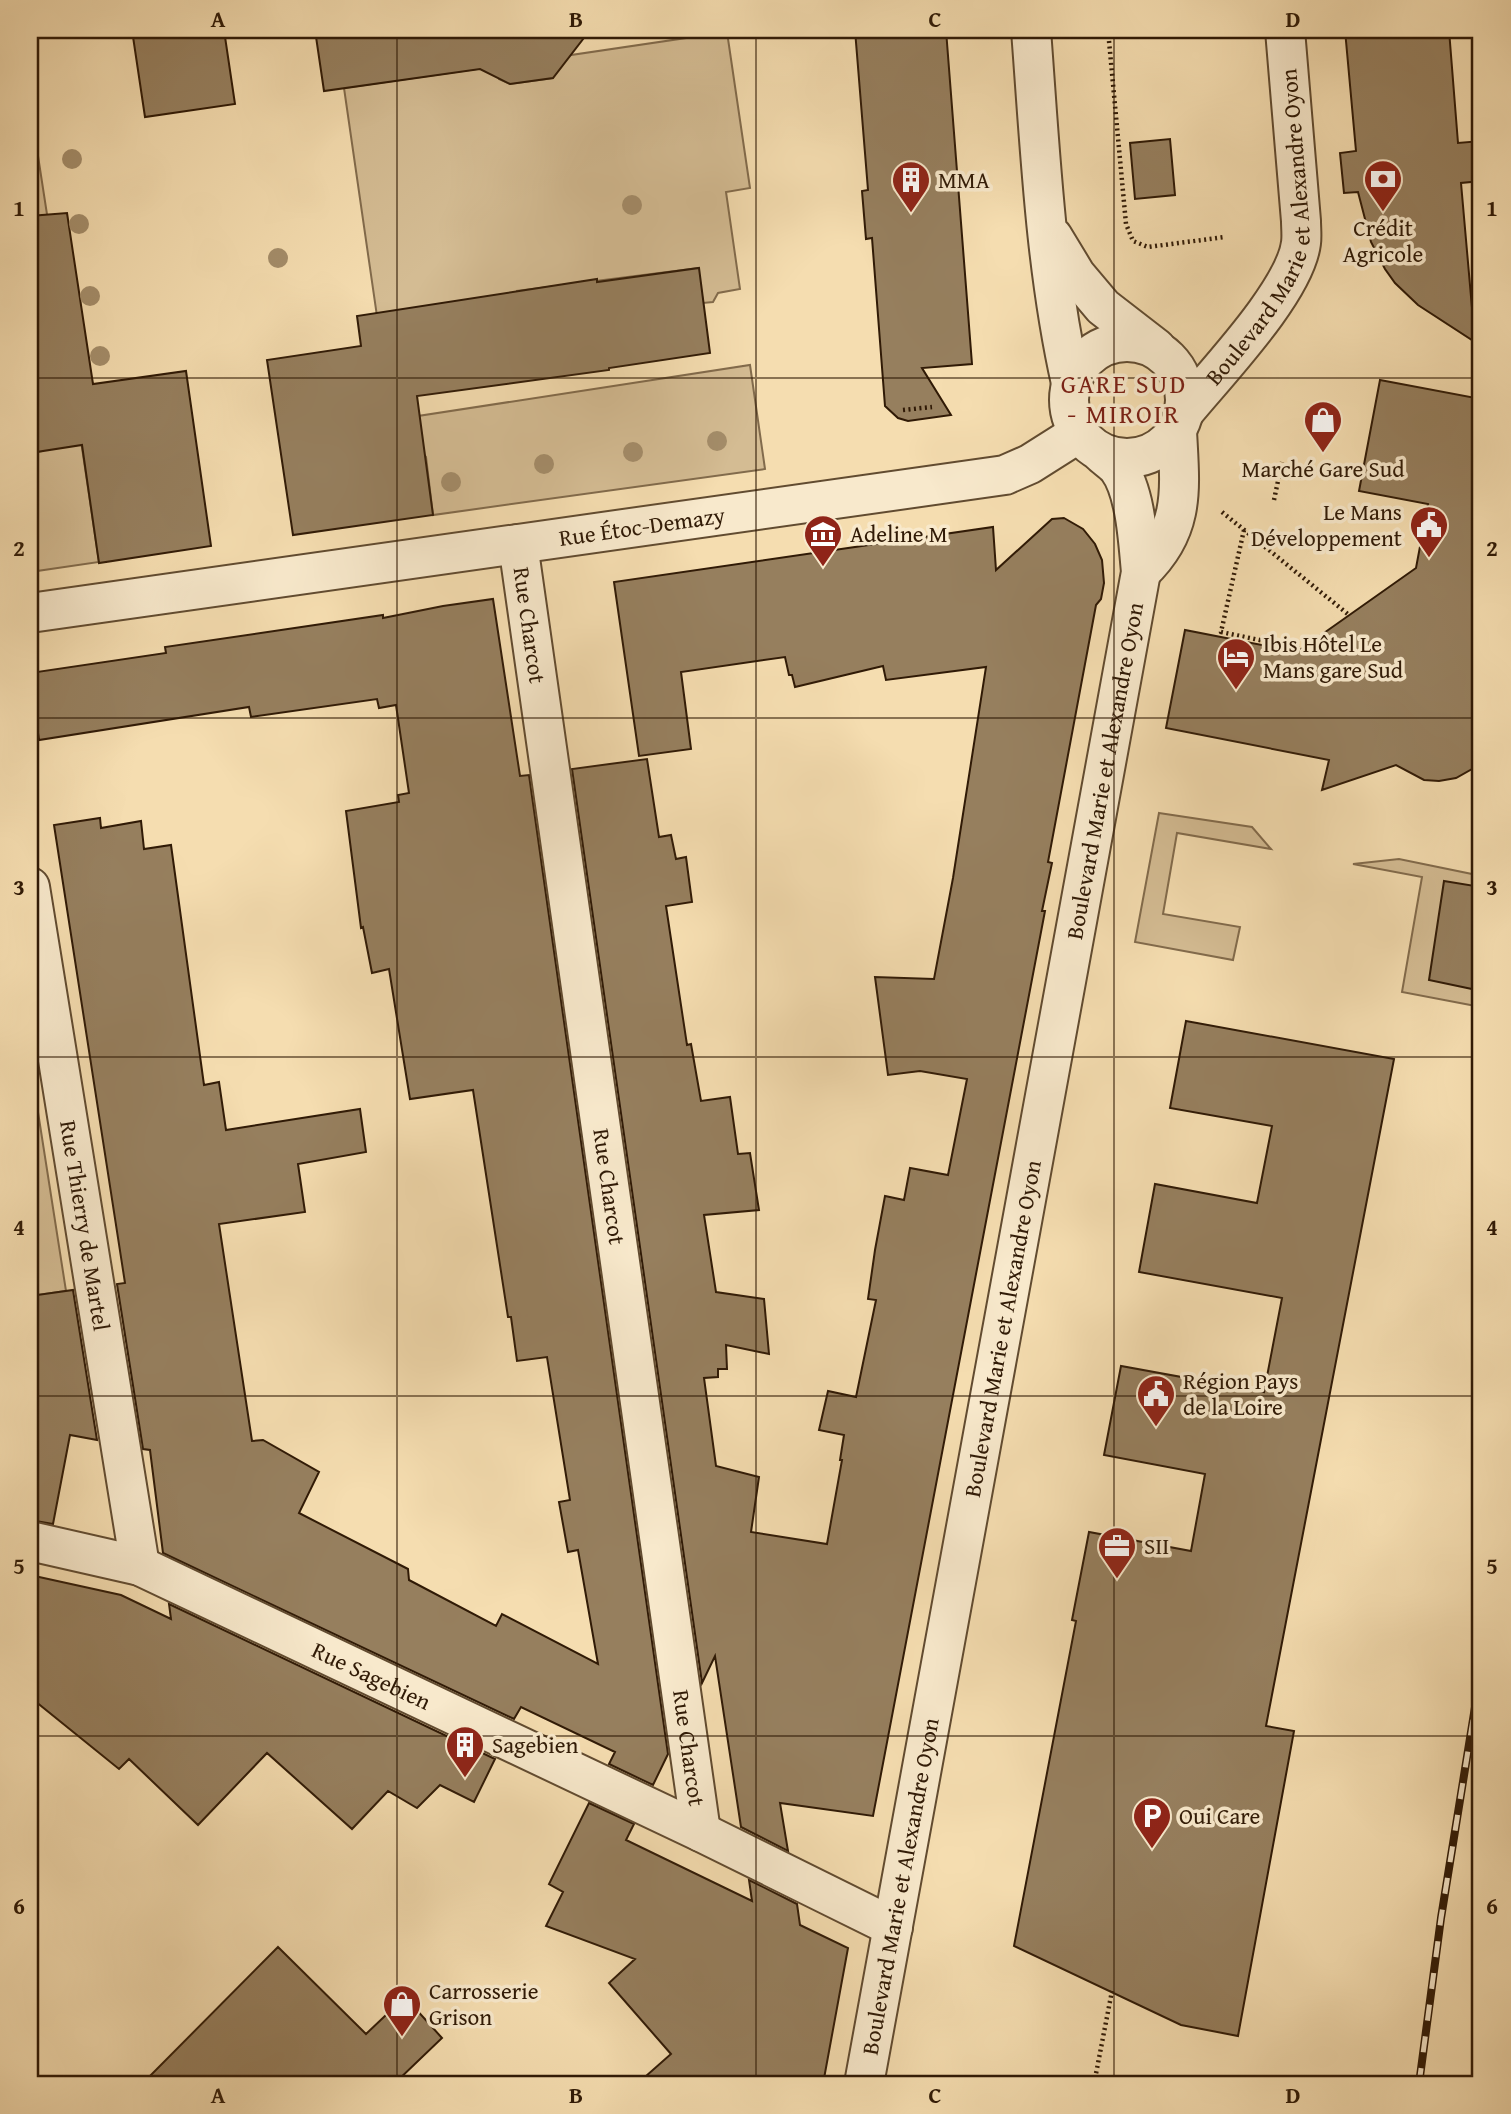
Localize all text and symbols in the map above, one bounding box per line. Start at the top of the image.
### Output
text: A [211,2,226,35]
text: B [569,2,583,35]
text: C [928,2,942,35]
text: D [1286,2,1301,35]
street label: Boulevard Marie et Alexandre Oyon [1197,67,1318,392]
bank icon: Crédit Agricole [1362,158,1404,213]
building icon: MMA [890,159,932,214]
place label: MMA [938,163,990,196]
text: 1 [13,191,25,224]
text: 1 [1486,191,1498,224]
place label: Crédit Agricole [1343,211,1423,270]
district label: GARE SUD - MIROIR [1061,364,1187,433]
shop icon: Marché Gare Sud [1302,399,1344,454]
place label: Marché Gare Sud [1242,452,1405,485]
place label: Le Mans Développement [1251,495,1402,554]
street label: Rue Étoc-Demazy [557,498,727,554]
public building icon: Le Mans Développement [1408,504,1450,559]
museum icon: Adeline M [802,513,844,568]
place label: Adeline M [850,517,948,550]
text: 2 [13,531,25,564]
text: 2 [1486,531,1498,564]
street label: Rue Charcot [505,565,555,685]
street label: Boulevard Marie et Alexandre Oyon [1057,600,1151,942]
place label: Ibis Hôtel Le Mans gare Sud [1263,627,1404,686]
hotel icon: Ibis Hôtel Le Mans gare Sud [1215,636,1257,691]
text: 3 [13,870,25,903]
text: 3 [1486,870,1498,903]
street label: Rue Thierry de Martel [52,1118,119,1333]
street label: Rue Charcot [585,1126,634,1247]
street label: Boulevard Marie et Alexandre Oyon [955,1157,1049,1500]
text: 4 [13,1210,25,1243]
text: 4 [1486,1210,1498,1243]
place label: Région Pays de la Loire [1183,1364,1298,1423]
public building icon: Région Pays de la Loire [1135,1373,1177,1428]
office icon: SII [1096,1525,1138,1580]
place label: SII [1144,1529,1169,1562]
text: 5 [13,1549,25,1582]
text: 5 [1486,1549,1498,1582]
street label: Rue Sagebien [307,1633,437,1718]
street label: Rue Charcot [665,1688,714,1808]
street label: Boulevard Marie et Alexandre Oyon [853,1715,947,2057]
building icon: Sagebien [444,1724,486,1779]
place label: Sagebien [492,1728,578,1761]
parking icon: Oui Care [1131,1795,1173,1850]
place label: Oui Care [1179,1799,1260,1832]
text: 6 [13,1889,25,1922]
text: 6 [1486,1889,1498,1922]
place label: Carrosserie Grison [429,1974,539,2033]
shop icon: Carrosserie Grison [381,1983,423,2038]
text: A [211,2078,226,2111]
text: B [569,2078,583,2111]
text: C [928,2078,942,2111]
text: D [1286,2078,1301,2111]

